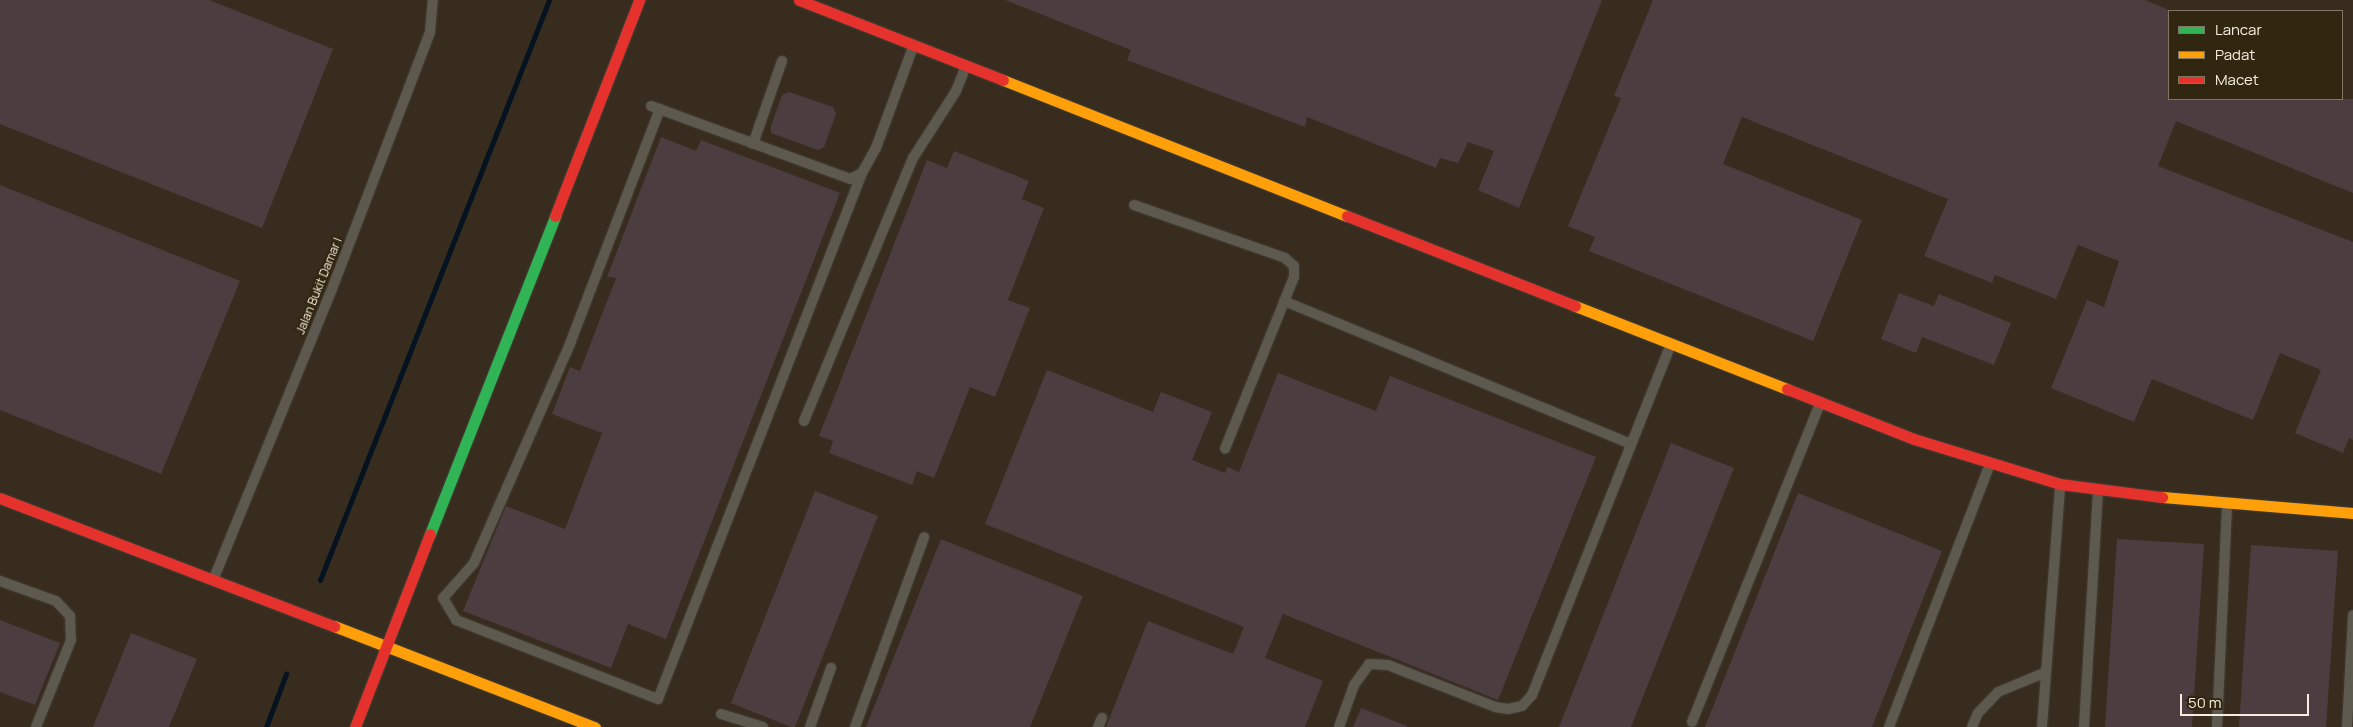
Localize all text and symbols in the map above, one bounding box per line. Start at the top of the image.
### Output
legend [2168,10,2343,100]
text: Lancar [2215,19,2262,40]
text: Padat [2215,44,2255,65]
text: Macet [2215,69,2259,90]
street label: Jalan Bukit Damar I [293,236,345,336]
scale bar [2183,684,2312,716]
text: 50 m [2188,692,2222,713]

